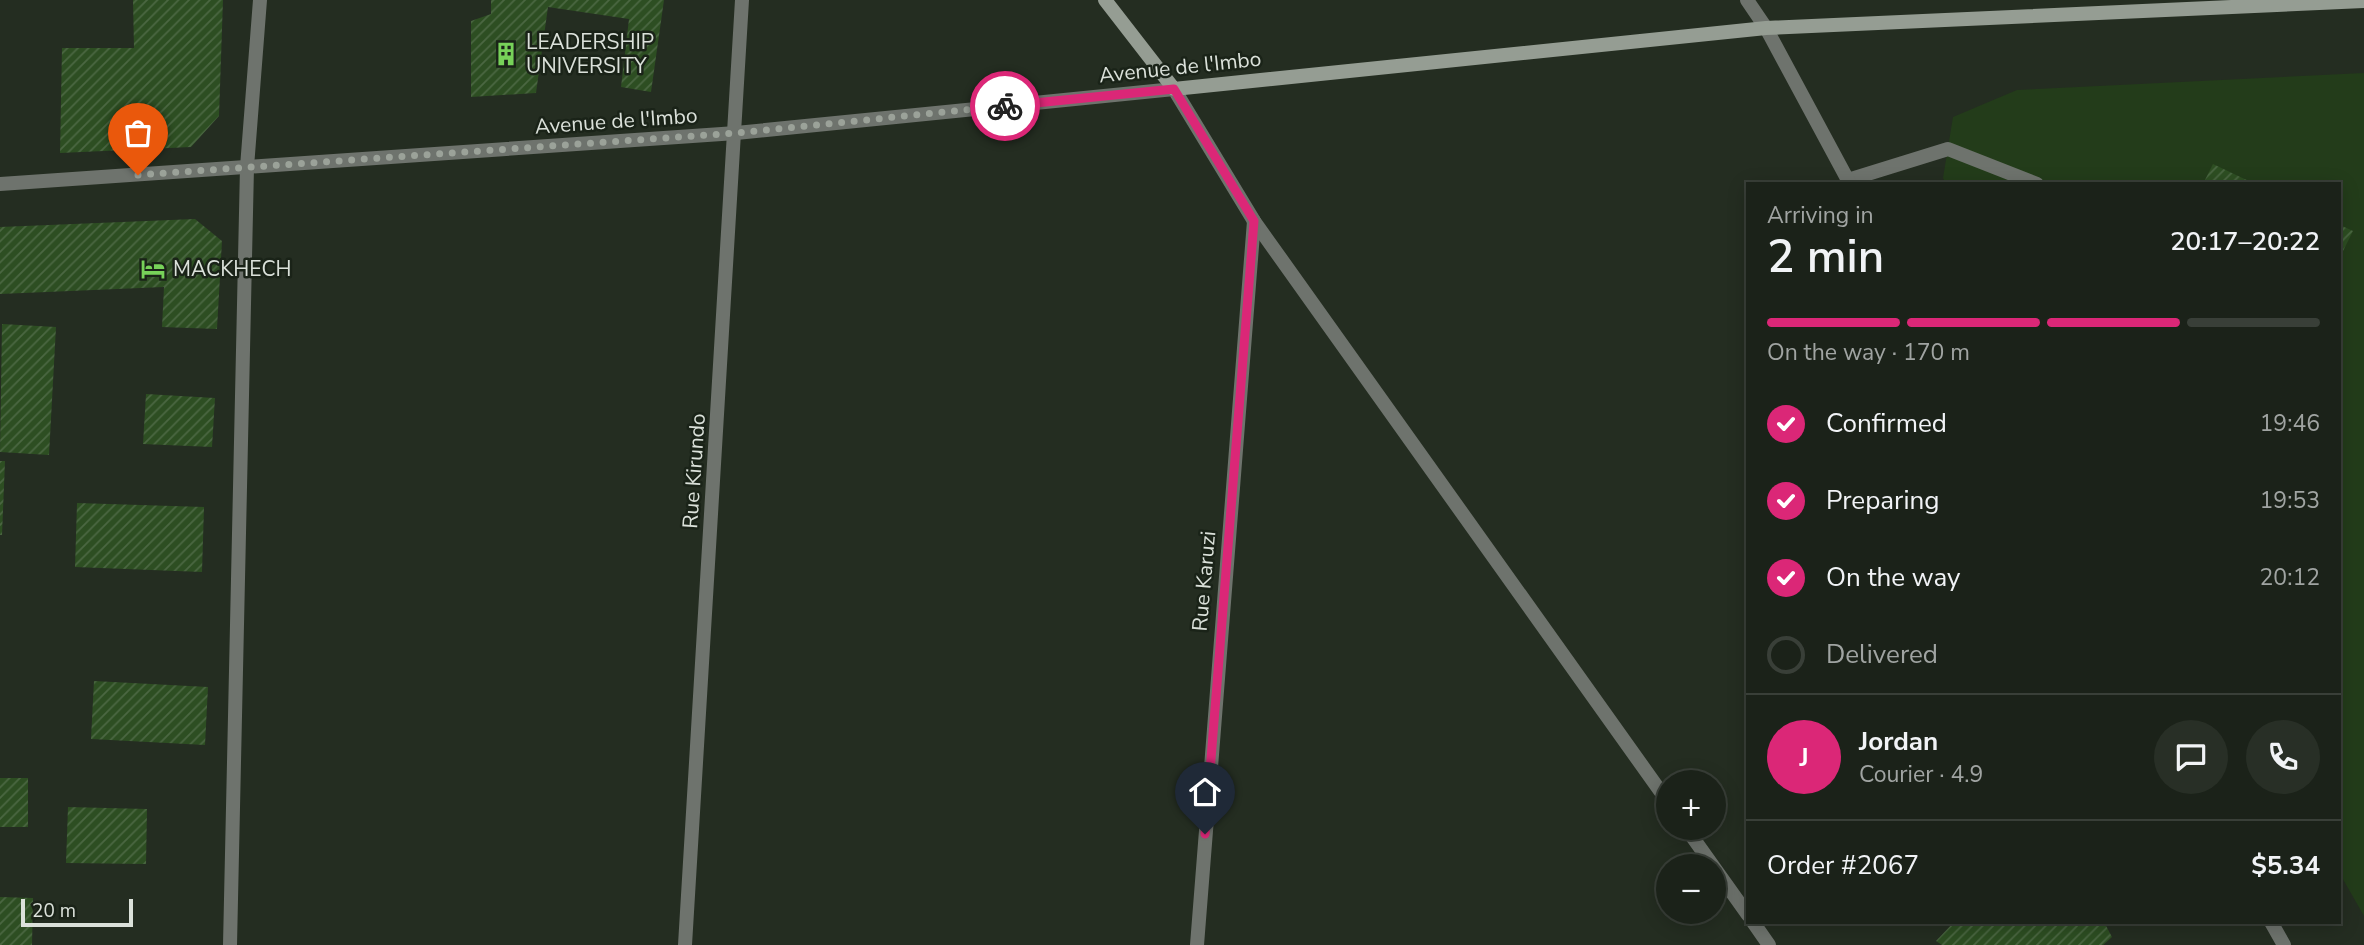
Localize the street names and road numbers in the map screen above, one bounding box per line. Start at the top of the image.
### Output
street label: Avenue de l'Imbo [1097,45,1263,89]
street label: Avenue de l'Imbo [534,101,698,141]
street label: Rue Kirundo [676,412,712,530]
street label: Rue Karuzi [1186,530,1222,632]

